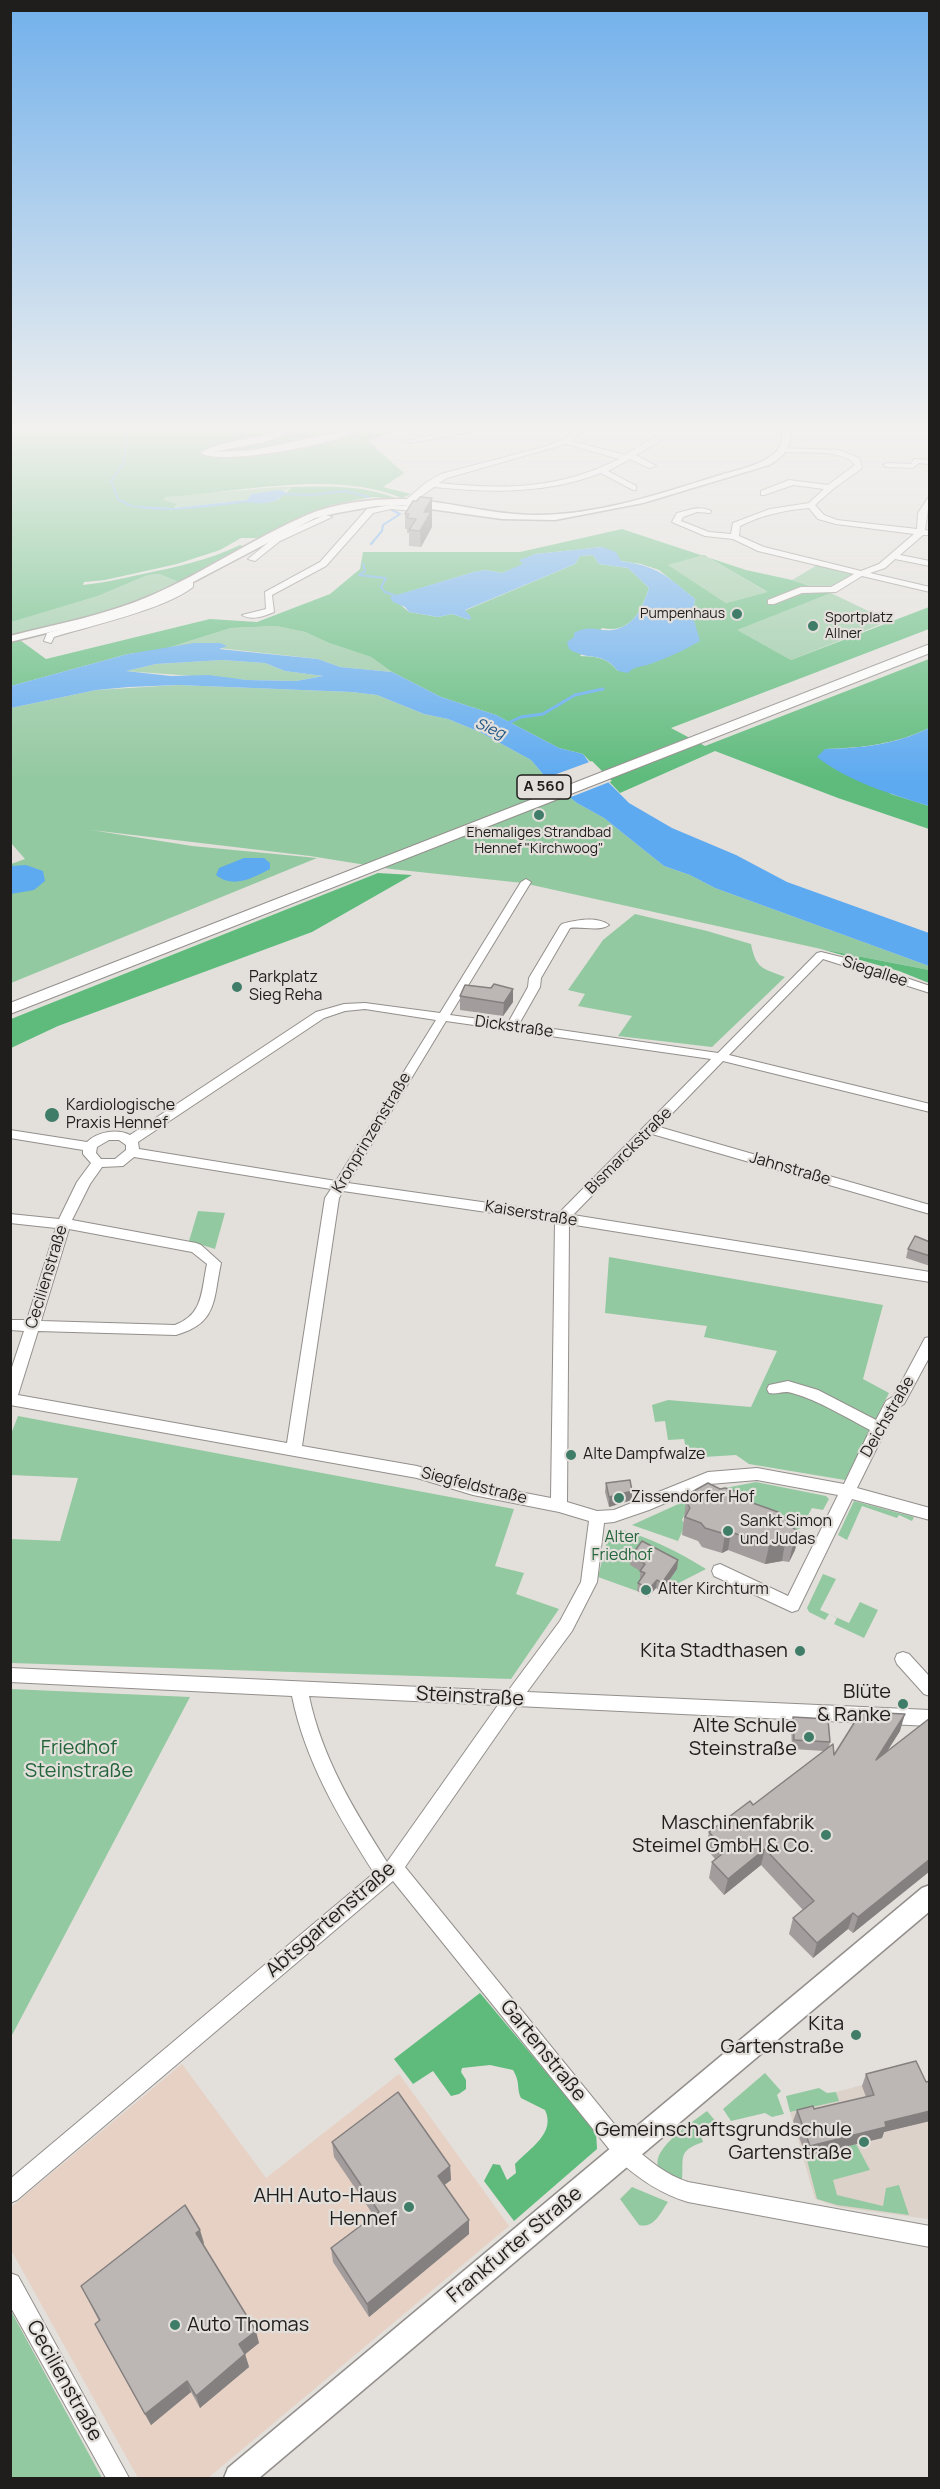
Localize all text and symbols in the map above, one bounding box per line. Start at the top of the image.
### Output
place label: Pumpenhaus [640,606,725,622]
marker: Pumpenhaus [730,607,744,621]
place label: Sportplatz Allner [825,610,893,642]
marker: Sportplatz Allner [806,619,820,633]
water label: Sieg [472,715,508,743]
road number: A 560 [517,775,571,799]
marker: Ehemaliges Strandbad Hennef "Kirchwoog" [532,808,546,822]
place label: Ehemaliges Strandbad Hennef "Kirchwoog" [467,825,611,858]
street label: Siegallee [840,952,910,992]
place label: Parkplatz Sieg Reha [249,968,322,1006]
marker: Parkplatz Sieg Reha [230,980,244,994]
street label: Dickstraße [473,1012,555,1042]
street label: Kronprinzenstraße [328,1069,416,1197]
place label: Kardiologische Praxis Hennef [66,1096,175,1134]
street label: Bismarckstraße [582,1104,676,1198]
marker: Kardiologische Praxis Hennef [43,1106,61,1124]
street label: Jahnstraße [747,1148,833,1190]
street label: Kaiserstraße [483,1197,579,1231]
street label: Cecilienstraße [22,1223,72,1331]
street label: Deichstraße [857,1373,919,1461]
place label: Alte Dampfwalze [583,1445,705,1465]
marker: Alte Dampfwalze [564,1448,578,1462]
street label: Siegfeldstraße [419,1464,529,1508]
place label: Zissendorfer Hof [631,1488,754,1508]
marker: Zissendorfer Hof [612,1491,626,1505]
place label: Sankt Simon und Judas [740,1512,832,1550]
marker: Sankt Simon und Judas [721,1524,735,1538]
park label: Alter Friedhof [591,1528,653,1566]
place label: Alter Kirchturm [658,1580,769,1600]
marker: Alter Kirchturm [639,1583,653,1597]
place label: Kita Stadthasen [640,1639,788,1663]
marker: Kita Stadthasen [793,1644,807,1658]
place label: Blüte & Ranke [817,1680,891,1727]
street label: Steinstraße [415,1682,525,1712]
marker: Blüte & Ranke [896,1697,910,1711]
place label: Alte Schule Steinstraße [689,1714,797,1761]
marker: Alte Schule Steinstraße [802,1730,816,1744]
park label: Friedhof Steinstraße [25,1736,133,1783]
place label: Maschinenfabrik Steimel GmbH & Co. [632,1811,814,1858]
marker: Maschinenfabrik Steimel GmbH & Co. [819,1828,833,1842]
street label: Abtsgartenstraße [261,1857,401,1983]
street label: Gartenstraße [495,1996,591,2106]
place label: Kita Gartenstraße [721,2012,844,2059]
marker: Kita Gartenstraße [849,2028,863,2042]
place label: Gemeinschaftsgrundschule Gartenstraße [595,2118,852,2165]
marker: Gemeinschaftsgrundschule Gartenstraße [857,2135,871,2149]
street label: Frankfurter Straße [443,2182,587,2308]
place label: AHH Auto-Haus Hennef [253,2184,397,2231]
marker: AHH Auto-Haus Hennef [402,2200,416,2214]
place label: Auto Thomas [187,2313,309,2337]
street label: Cecilienstraße [21,2317,107,2445]
marker: Auto Thomas [168,2318,182,2332]

